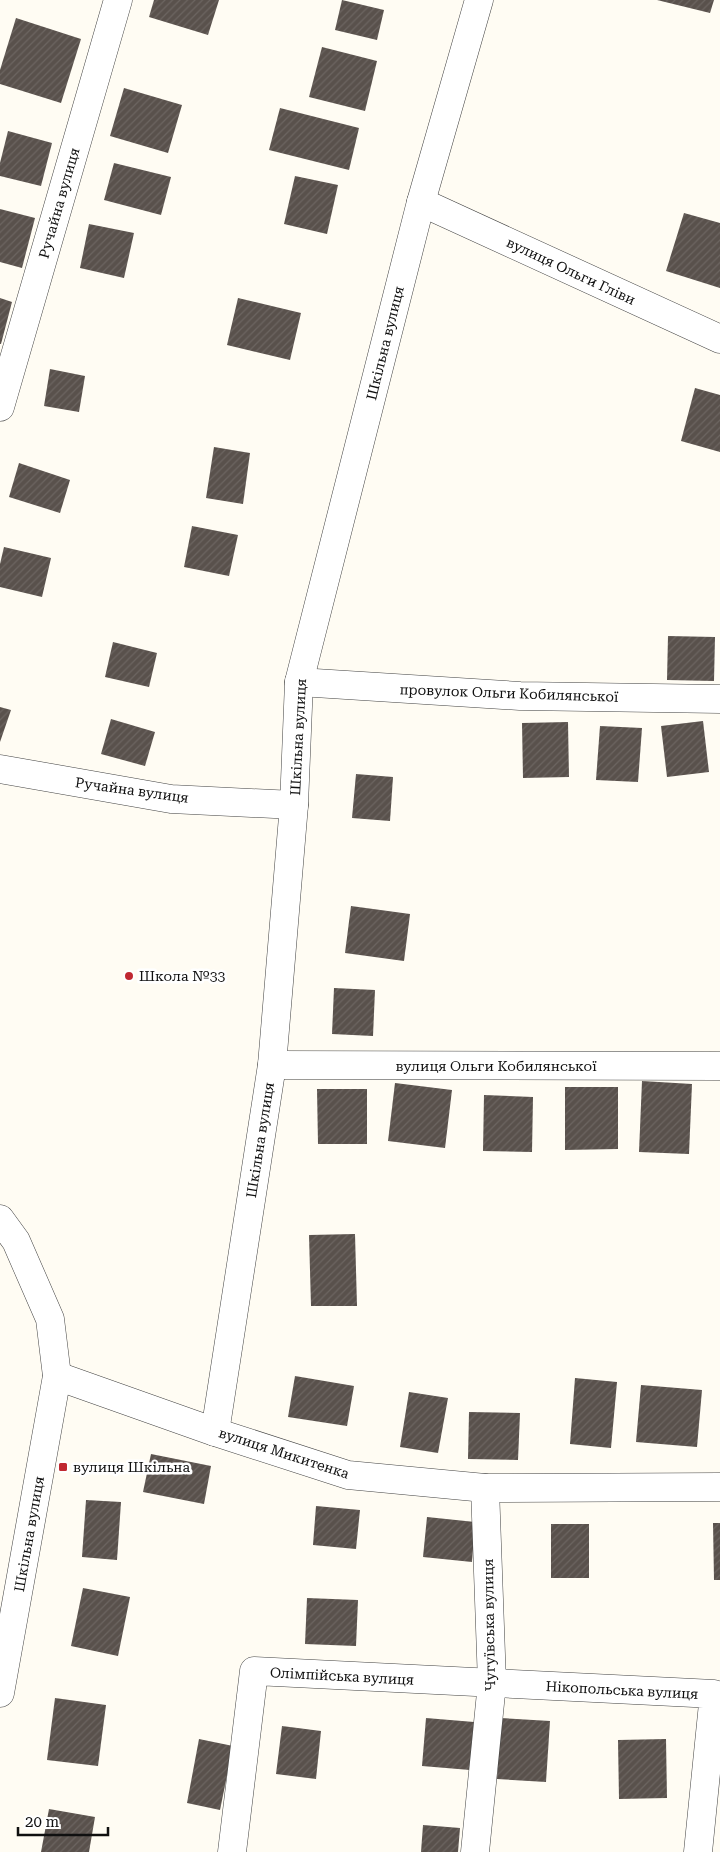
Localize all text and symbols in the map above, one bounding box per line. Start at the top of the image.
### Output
street label: Ручайна вулиця [36,146,82,260]
street label: вулиця Ольги Гліви [504,234,638,308]
street label: Шкільна вулиця [363,284,407,402]
street label: Шкільна вулиця [287,678,309,796]
street label: провулок Ольги Кобилянської [399,681,619,705]
street label: Ручайна вулиця [74,774,190,806]
place label: Школа №33 [139,968,226,984]
marker: Школа №33 [123,970,135,982]
street label: вулиця Ольги Кобилянської [395,1058,597,1074]
street label: Шкільна вулиця [243,1081,277,1199]
street label: вулиця Микитенка [217,1424,352,1482]
place label: вулиця Шкільна [73,1459,190,1475]
marker: вулиця Шкільна [57,1461,69,1473]
street label: Шкільна вулиця [11,1475,47,1593]
street label: Чугуївська вулиця [480,1558,498,1692]
street label: Олімпійська вулиця [269,1664,415,1688]
street label: Нікопольська вулиця [545,1678,699,1702]
scale bar [18,1804,108,1836]
text: 20 m [25,1813,60,1831]

